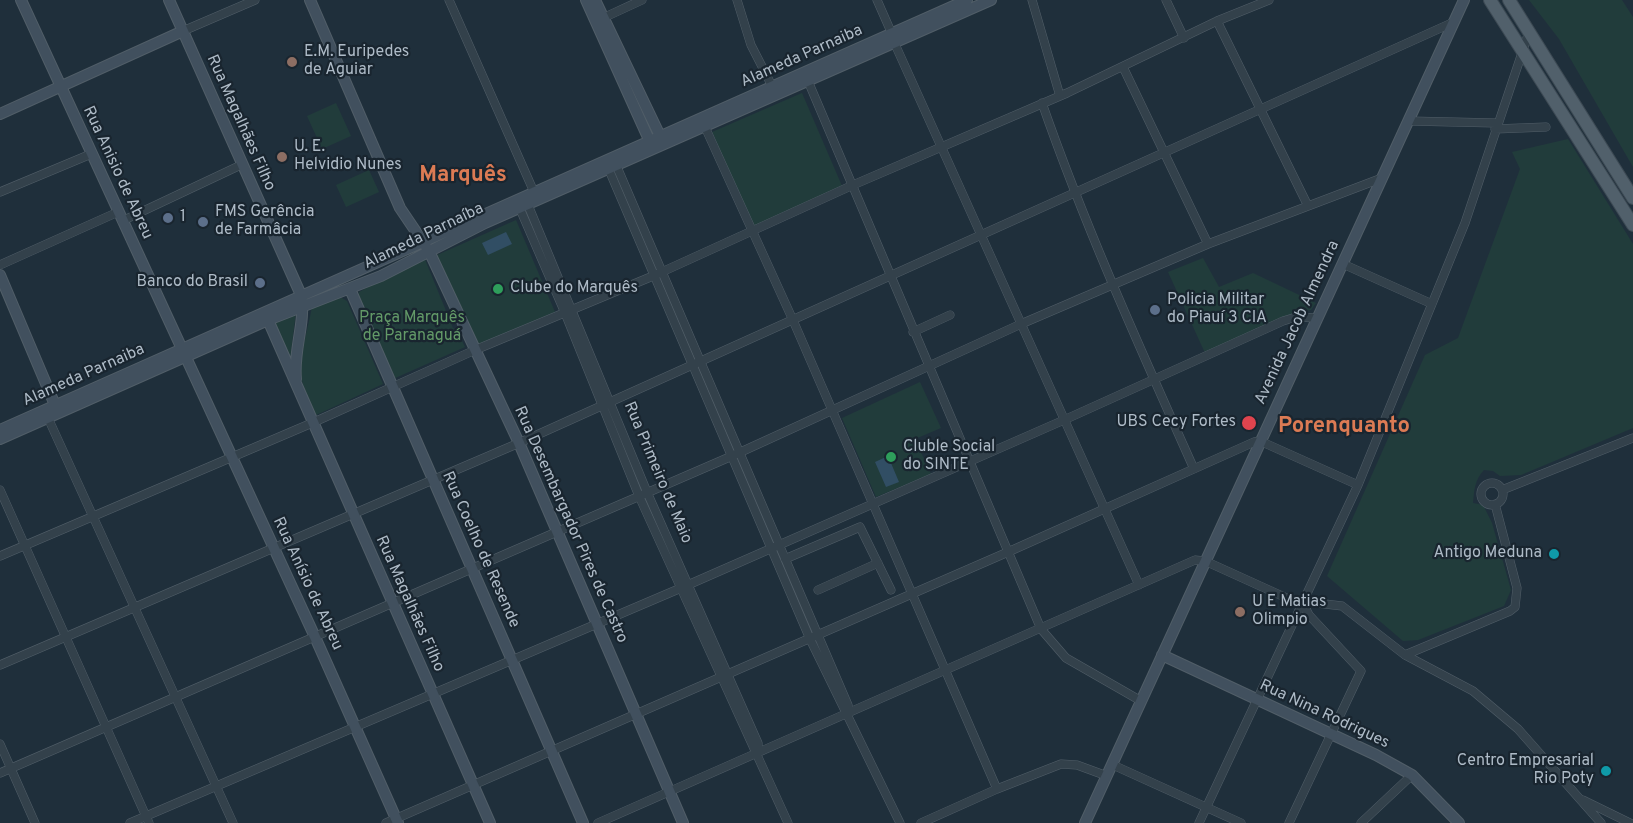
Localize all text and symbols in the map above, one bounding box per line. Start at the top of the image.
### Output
street label: Alameda Parnaiba [738,22,866,92]
place label: E.M. Euripedes de Aguiar [304,43,409,81]
street label: Rua Magalhães Filho [201,52,279,194]
marker: E.M. Euripedes de Aguiar [285,55,299,69]
street label: Rua Anisio de Abreu [78,103,156,243]
place label: U. E. Helvidio Nunes [294,138,402,176]
marker: U. E. Helvidio Nunes [275,150,289,164]
district label: Marquês [419,164,507,190]
street label: Alameda Parnaíba [361,200,487,274]
place label: FMS Gerência de Farmâcia [215,203,315,241]
place label: 1 [180,208,186,228]
marker: 1 [161,211,175,225]
marker: FMS Gerência de Farmâcia [196,215,210,229]
street label: Avenida Jacob Almendra [1252,238,1344,408]
place label: Banco do Brasil [136,273,248,293]
marker: Banco do Brasil [253,276,267,290]
place label: Clube do Marquês [510,279,638,299]
marker: Clube do Marquês [491,282,505,296]
place label: Policia Militar do Piauí 3 CIA [1167,291,1267,329]
marker: Policia Militar do Piauí 3 CIA [1148,303,1162,317]
park label: Praça Marquês de Paranaguá [359,309,465,347]
street label: Alameda Parnaiba [20,341,148,411]
street label: Rua Primeiro de Maio [618,399,696,547]
street label: Rua Desembargador Pires de Castro [509,404,631,646]
place label: UBS Cecy Fortes [1117,413,1236,433]
marker: UBS Cecy Fortes [1240,414,1258,432]
district label: Porenquanto [1278,415,1410,441]
place label: Cluble Social do SINTE [903,438,995,476]
marker: Cluble Social do SINTE [884,450,898,464]
street label: Rua Coelho de Resende [437,469,523,631]
street label: Rua Anísio de Abreu [268,514,346,654]
street label: Rua Magalhães Filho [370,533,448,675]
place label: Antigo Meduna [1434,544,1542,564]
marker: Antigo Meduna [1547,547,1561,561]
place label: U E Matias Olimpio [1252,593,1326,631]
marker: U E Matias Olimpio [1233,605,1247,619]
street label: Rua Nina Rodrigues [1256,677,1392,753]
place label: Centro Empresarial Rio Poty [1457,752,1594,790]
marker: Centro Empresarial Rio Poty [1599,764,1613,778]

